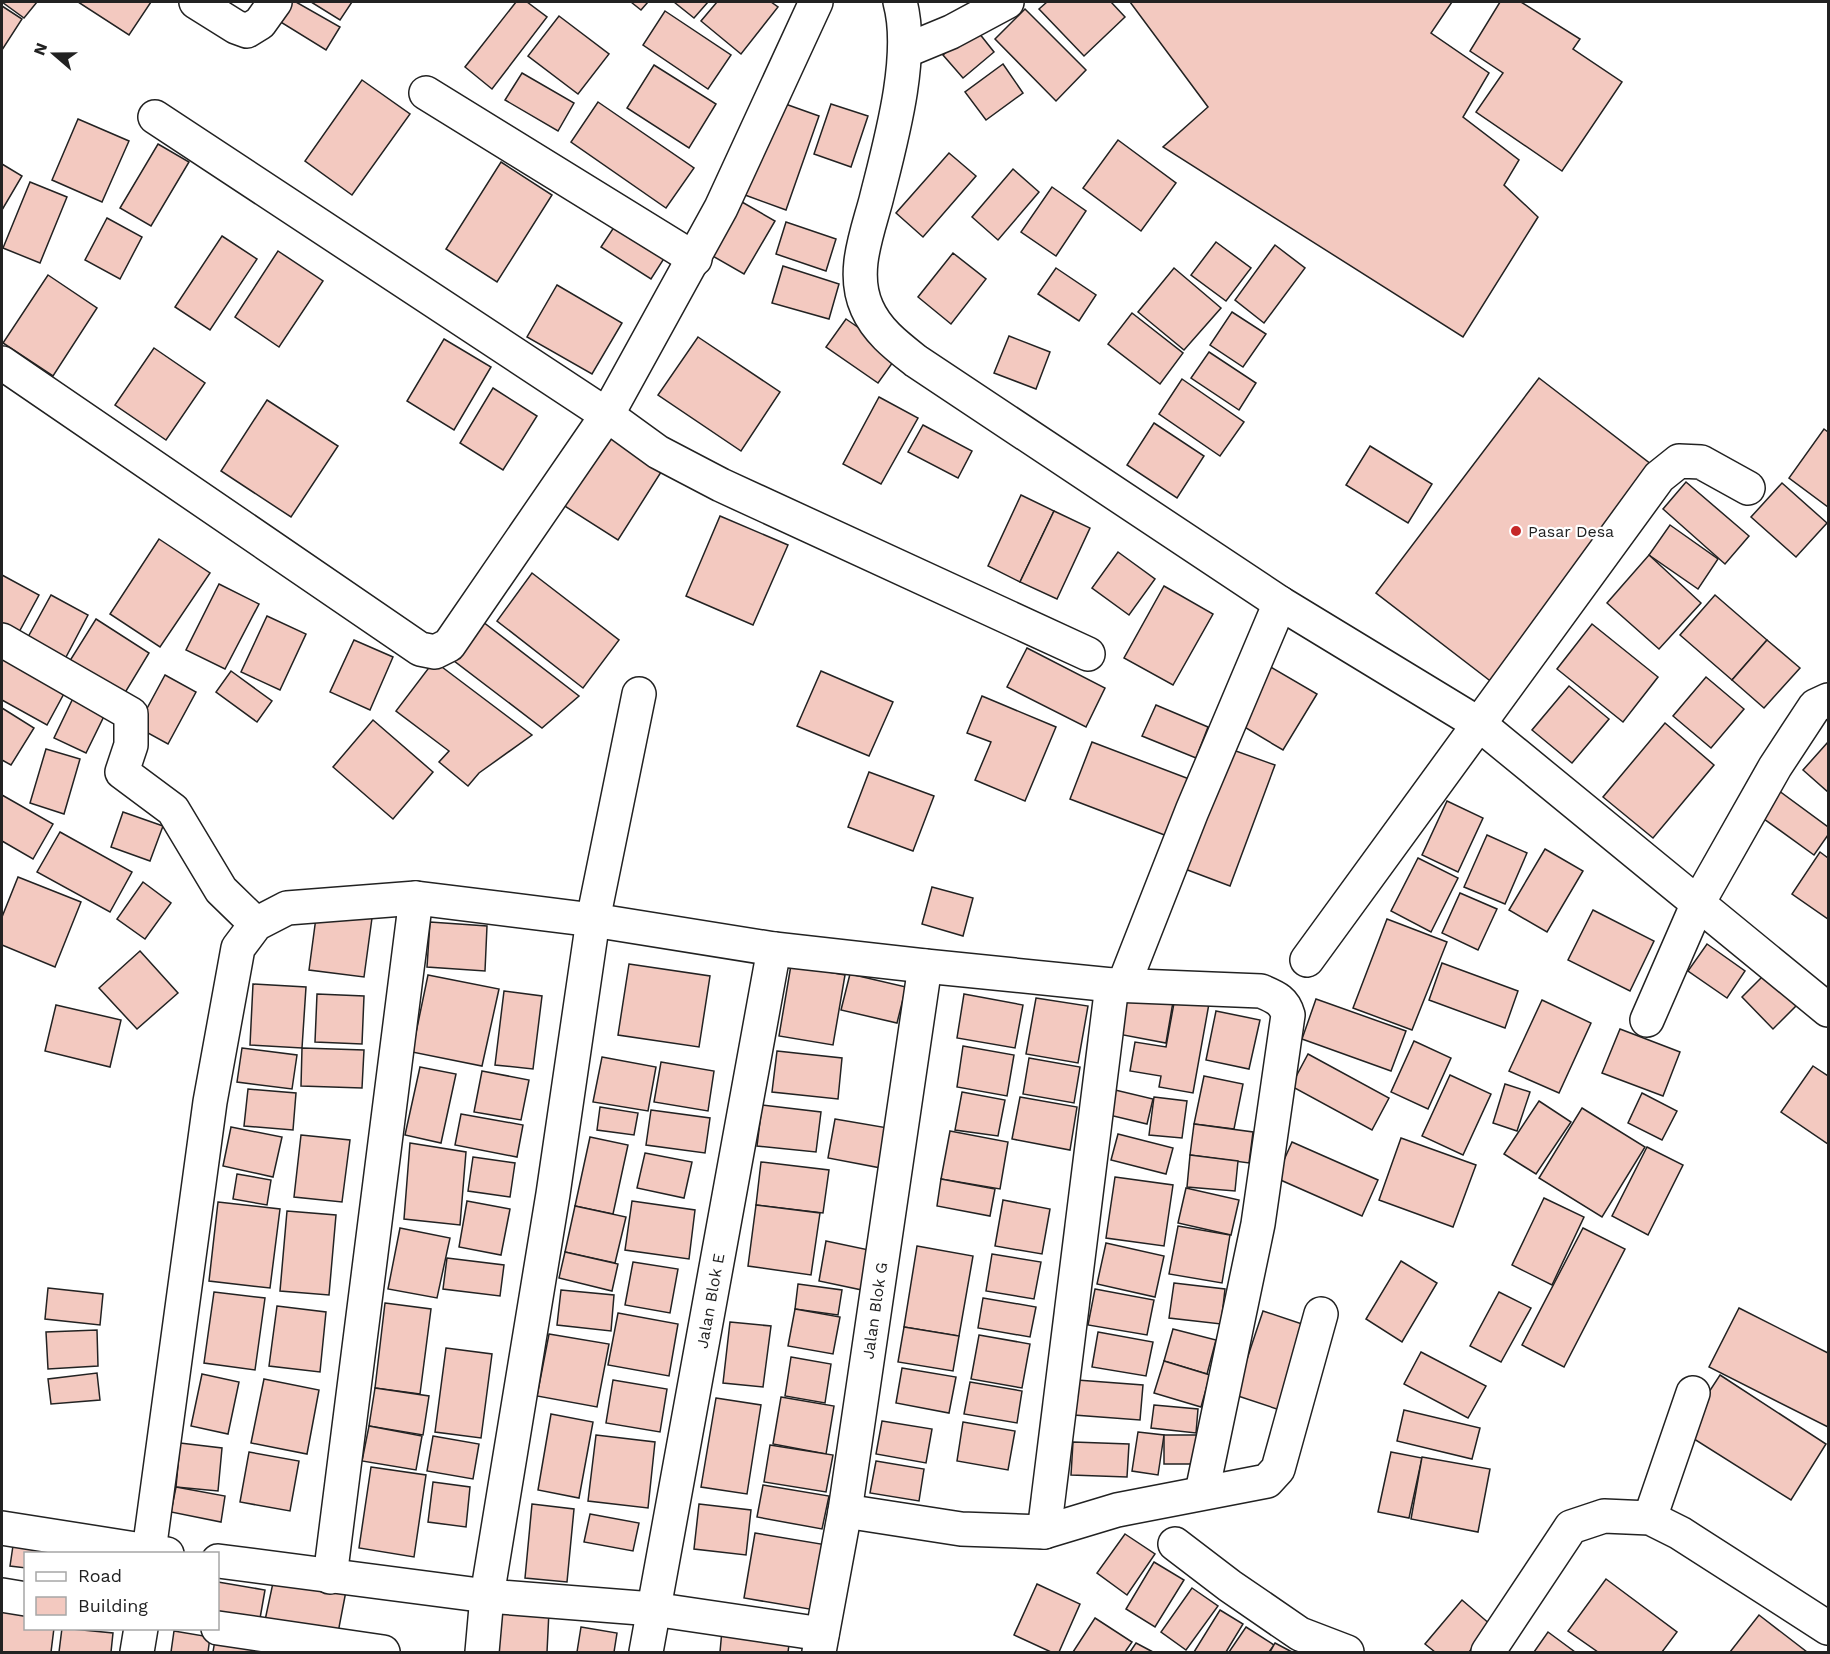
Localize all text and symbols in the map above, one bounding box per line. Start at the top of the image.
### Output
north arrow [24,24,84,84]
text: N [29,40,51,58]
place label: Pasar Desa [1528,522,1614,541]
marker: Pasar Desa [1509,524,1523,538]
street label: Jalan Blok E [692,1252,728,1350]
street label: Jalan Blok G [858,1261,891,1360]
legend [24,1552,219,1630]
text: Road [78,1565,122,1586]
text: Building [78,1595,148,1616]

